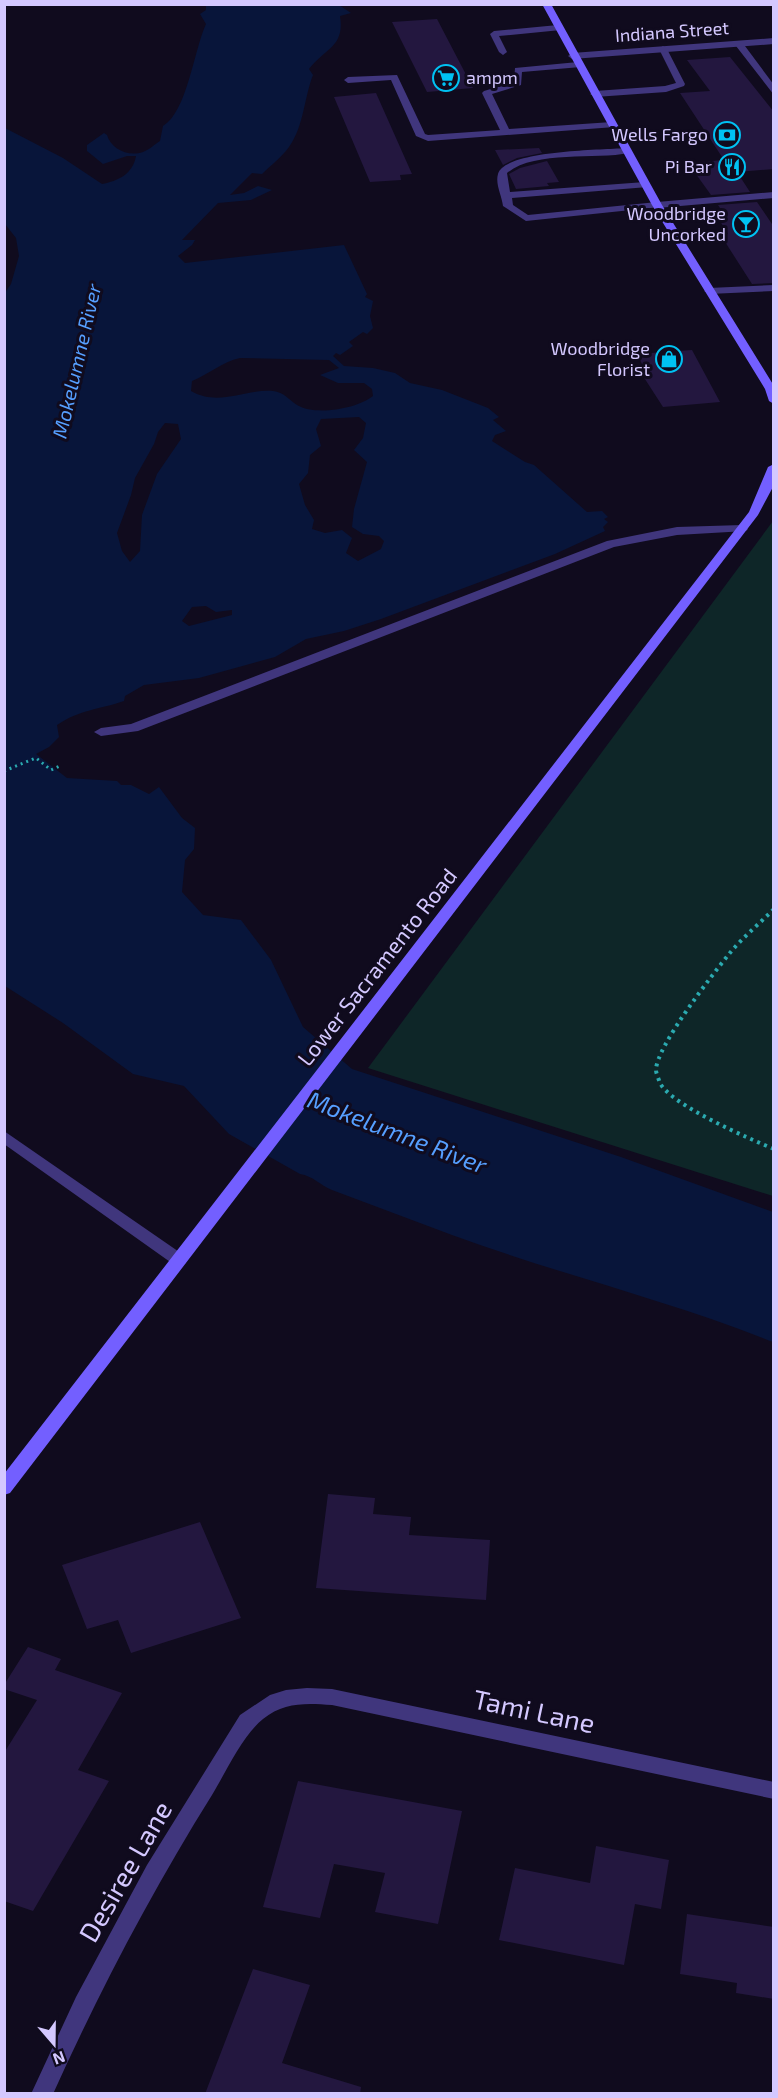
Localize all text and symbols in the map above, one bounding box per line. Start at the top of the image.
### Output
street label: Indiana Street [614,16,730,46]
supermarket icon: ampm [431,63,461,93]
place label: ampm [466,66,518,88]
bank icon: Wells Fargo [712,120,742,150]
place label: Wells Fargo [611,123,708,145]
restaurant icon: Pi Bar [717,152,747,182]
place label: Pi Bar [665,155,712,177]
place label: Woodbridge Uncorked [627,202,726,245]
bar icon: Woodbridge Uncorked [731,209,761,239]
water label: Mokelumne River [47,280,106,440]
place label: Woodbridge Florist [551,337,650,380]
shop icon: Woodbridge Florist [654,344,684,374]
street label: Lower Sacramento Road [291,863,461,1070]
water label: Mokelumne River [304,1084,492,1179]
street label: Tami Lane [471,1682,598,1739]
street label: Desiree Lane [71,1795,177,1947]
north arrow [24,2014,84,2074]
text: N [51,2048,68,2069]

